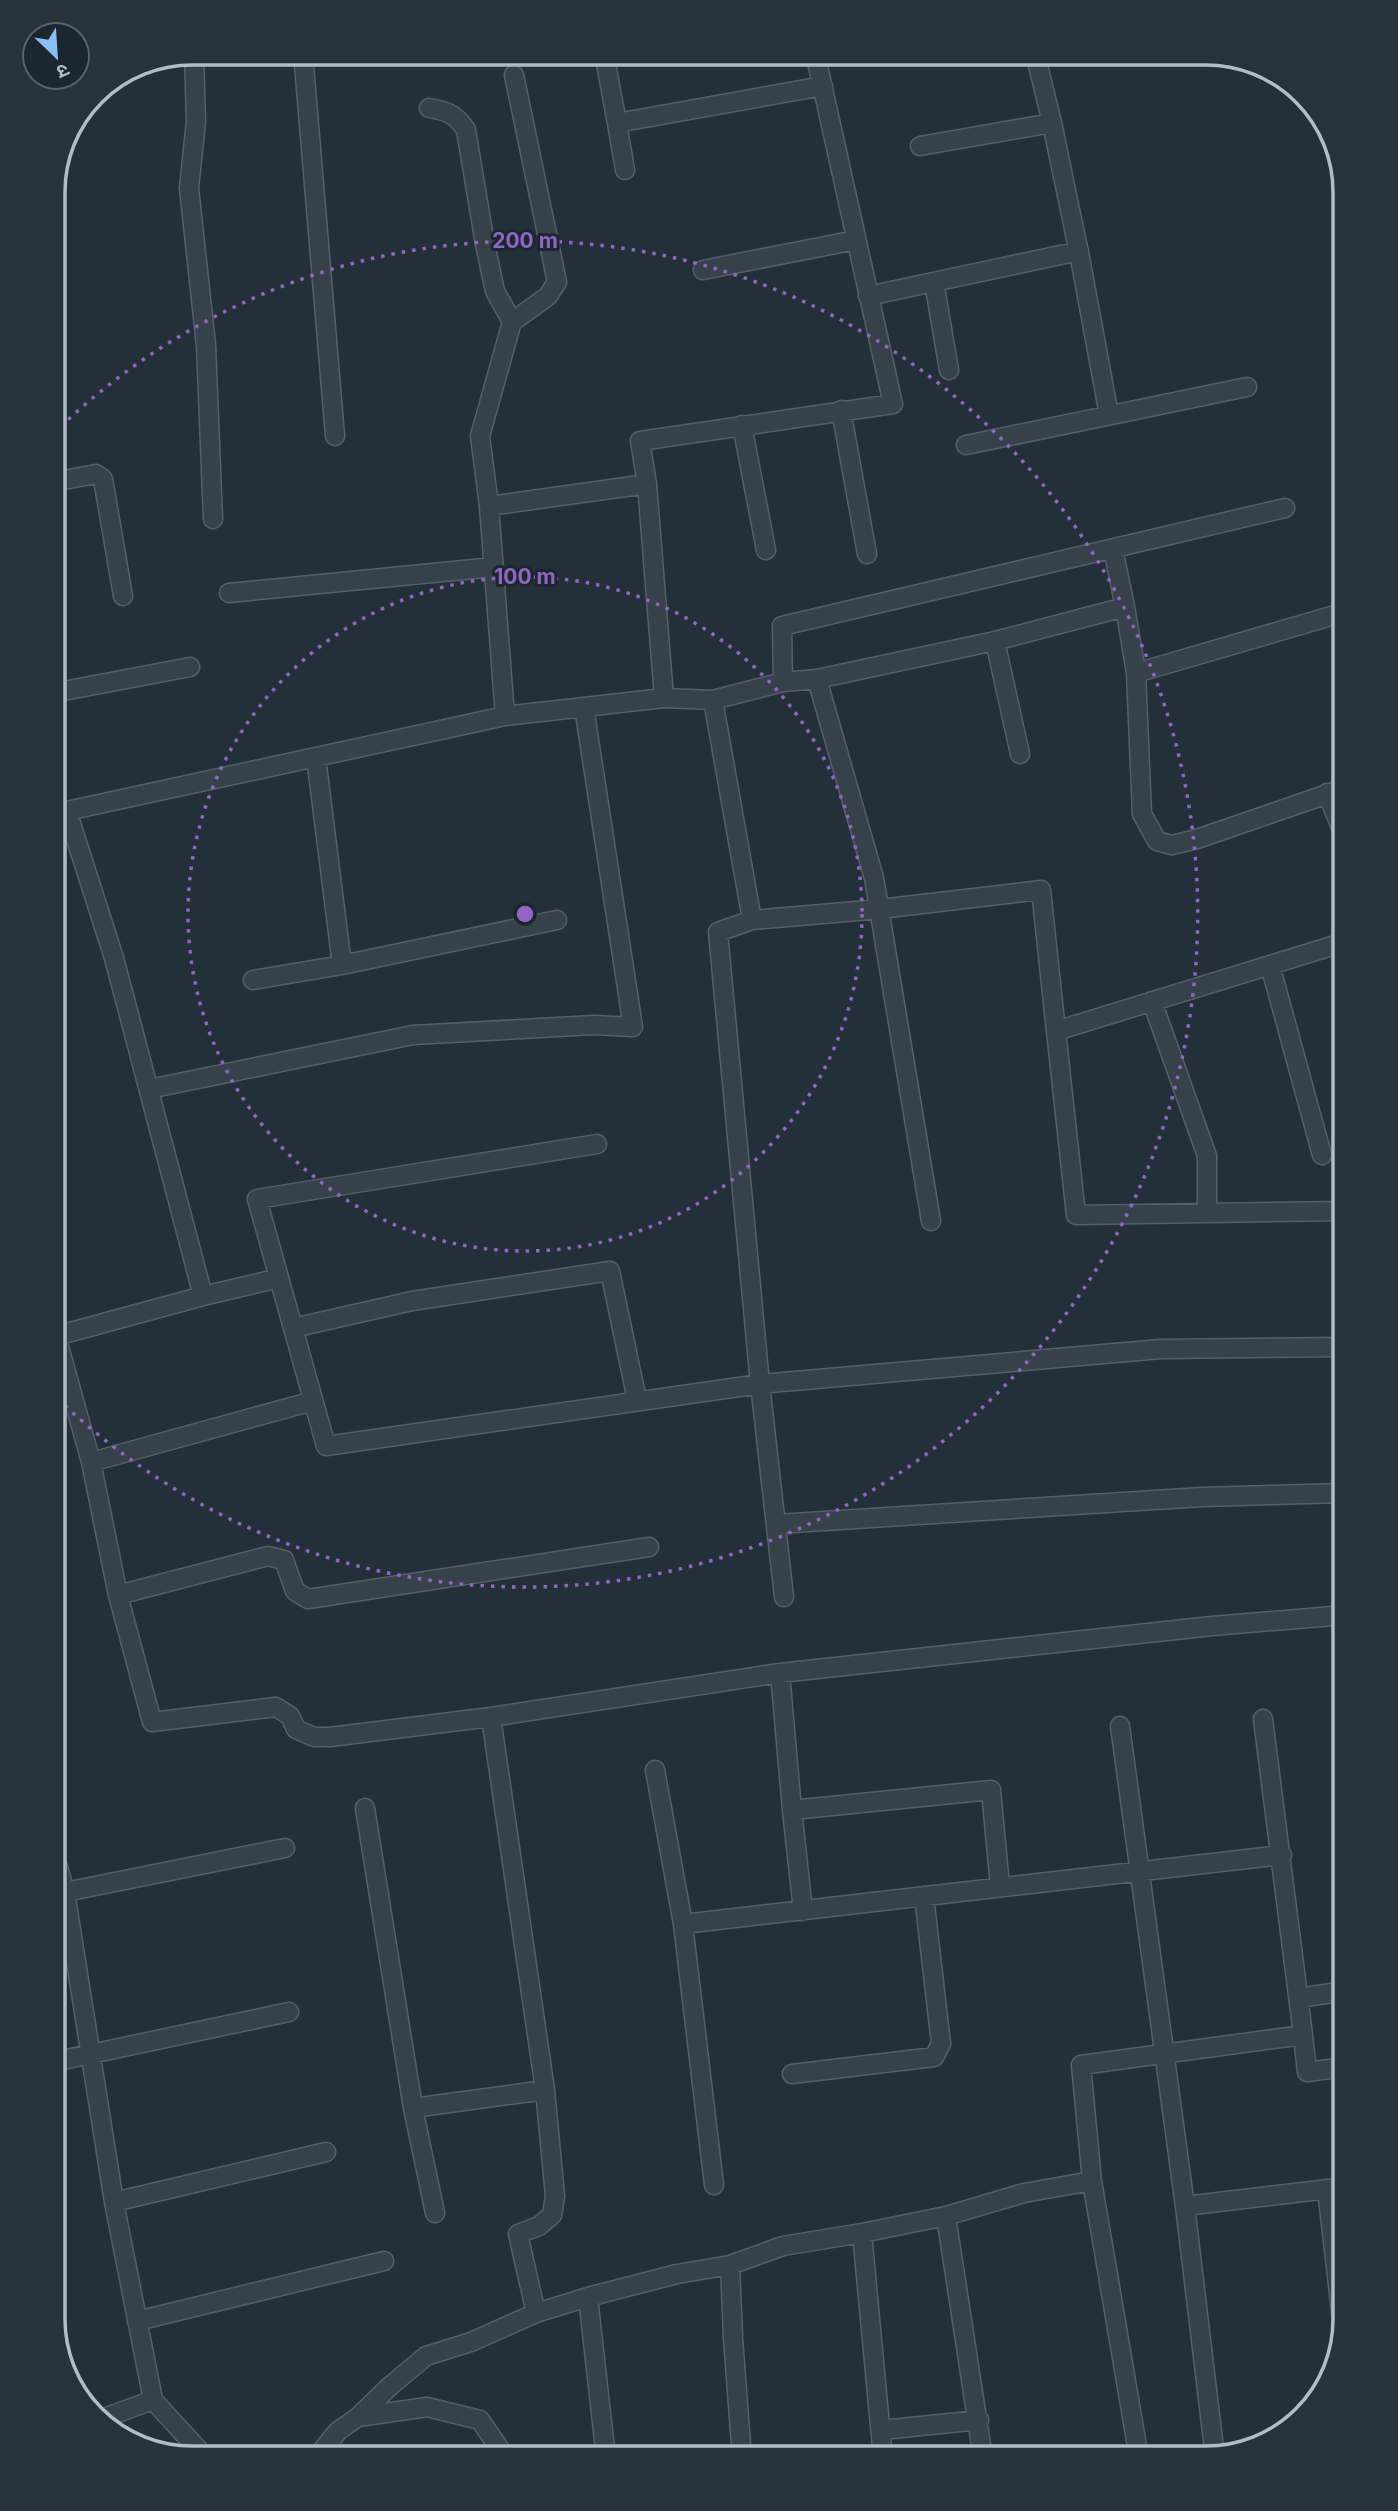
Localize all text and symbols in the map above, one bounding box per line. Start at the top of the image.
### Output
north arrow [21,21,91,91]
text: उ [52,58,73,84]
text: 200 m [492,228,558,253]
text: 100 m [494,564,556,589]
centre of rings [513,902,537,926]

